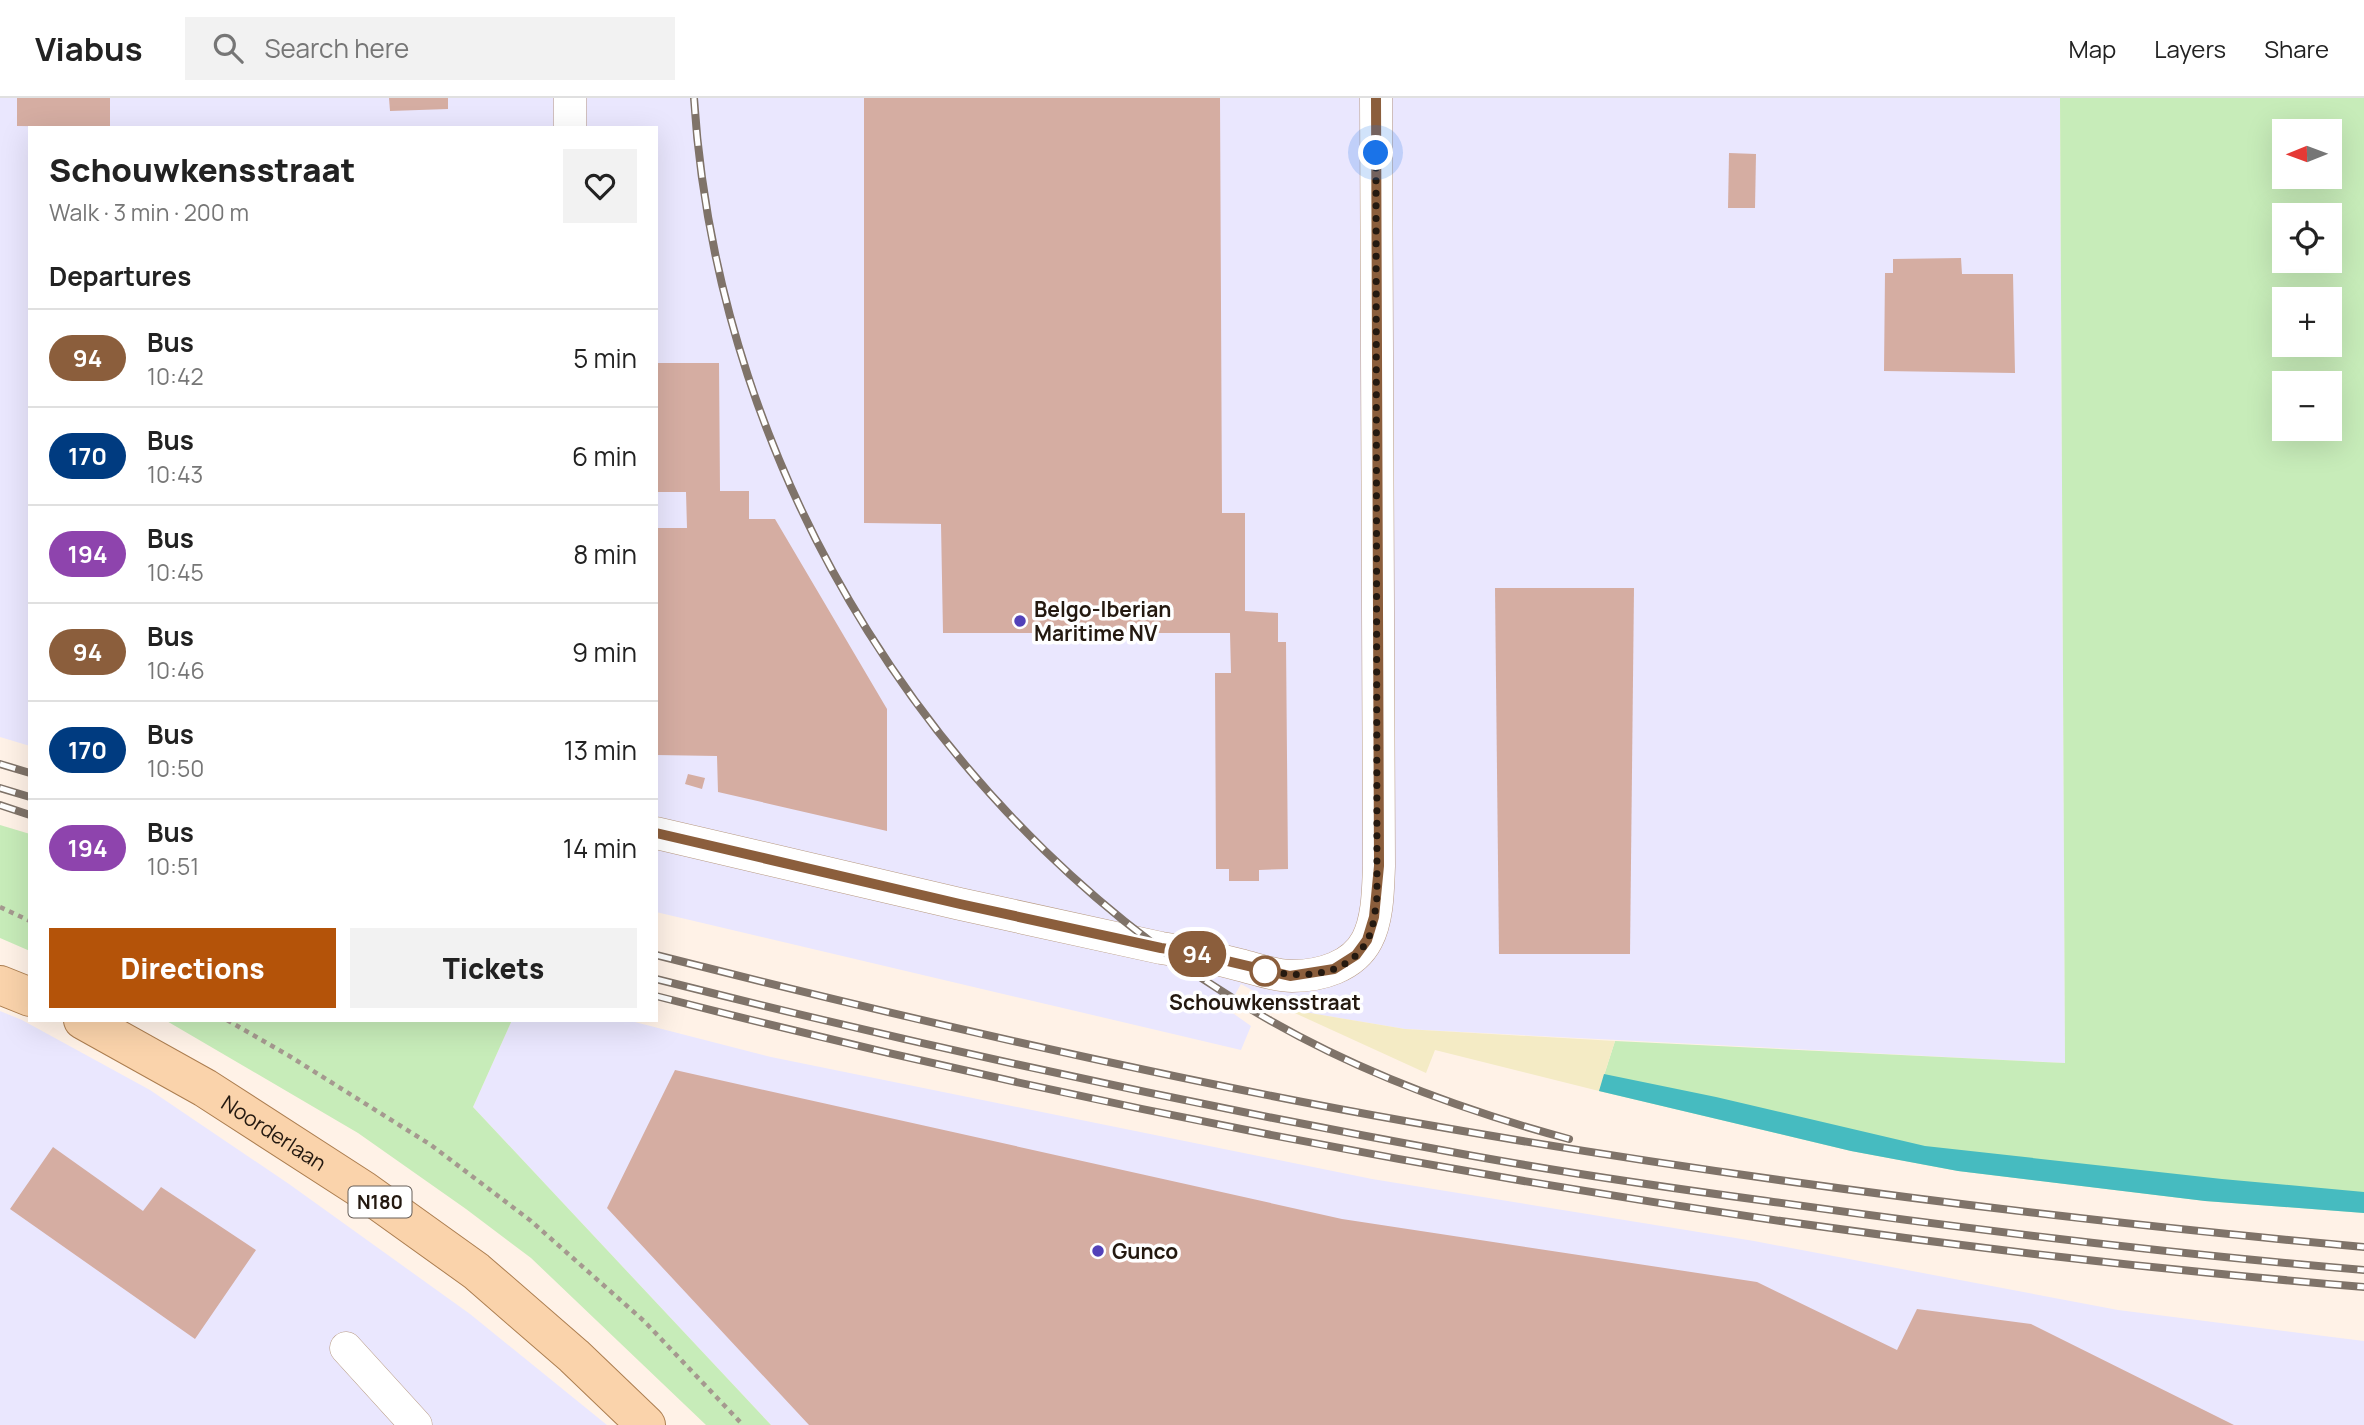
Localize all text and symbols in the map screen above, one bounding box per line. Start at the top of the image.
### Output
search box [185,17,675,80]
text: Viabus [35,26,143,71]
icon: search [209,29,247,67]
text: Search here [265,30,409,66]
text: Map [2069,32,2116,65]
text: Layers [2154,32,2226,65]
text: Share [2264,32,2329,65]
north arrow [2272,119,2342,189]
map controls [2272,119,2342,441]
your location [1358,135,1393,170]
text: Schouwkensstraat [49,147,356,192]
button: heart [563,149,637,223]
text: Walk · 3 min · 200 m [49,196,249,228]
button: locate [2272,203,2342,273]
text: Departures [49,258,191,294]
button: + [2272,287,2342,357]
text: Bus [147,324,194,360]
text: 5 min [573,340,637,376]
text: 94 [73,341,102,374]
text: 10:42 [147,360,204,392]
button: − [2272,371,2342,441]
text: Bus [147,422,194,458]
text: 6 min [572,438,637,474]
text: 170 [68,439,107,472]
text: 10:43 [147,458,203,490]
text: Bus [147,520,194,556]
text: 8 min [573,536,637,572]
text: 194 [67,537,108,570]
text: 10:45 [147,556,204,588]
place label: Belgo-Iberian Maritime NV [1034,595,1172,647]
marker: Belgo-Iberian Maritime NV [1012,613,1028,629]
text: Bus [147,618,194,654]
text: 9 min [572,634,637,670]
text: 94 [73,635,102,668]
text: 10:46 [147,654,205,686]
text: Bus [147,716,194,752]
text: 13 min [564,732,637,768]
text: 170 [68,733,107,766]
text: 10:50 [147,752,204,784]
text: Bus [147,814,194,850]
text: 14 min [563,830,637,866]
text: 194 [67,831,108,864]
text: 10:51 [147,850,199,882]
button: Directions [49,928,336,1008]
button: Tickets [350,928,637,1008]
line badge: 94 [1166,931,1228,977]
text: 94 [1182,937,1212,970]
marker: Schouwkensstraat [1250,956,1280,986]
place label: Schouwkensstraat [1169,988,1361,1016]
street label: Noorderlaan [216,1088,332,1177]
road number: N180 [348,1186,412,1218]
place label: Gunco [1112,1237,1178,1265]
marker: Gunco [1090,1243,1106,1259]

